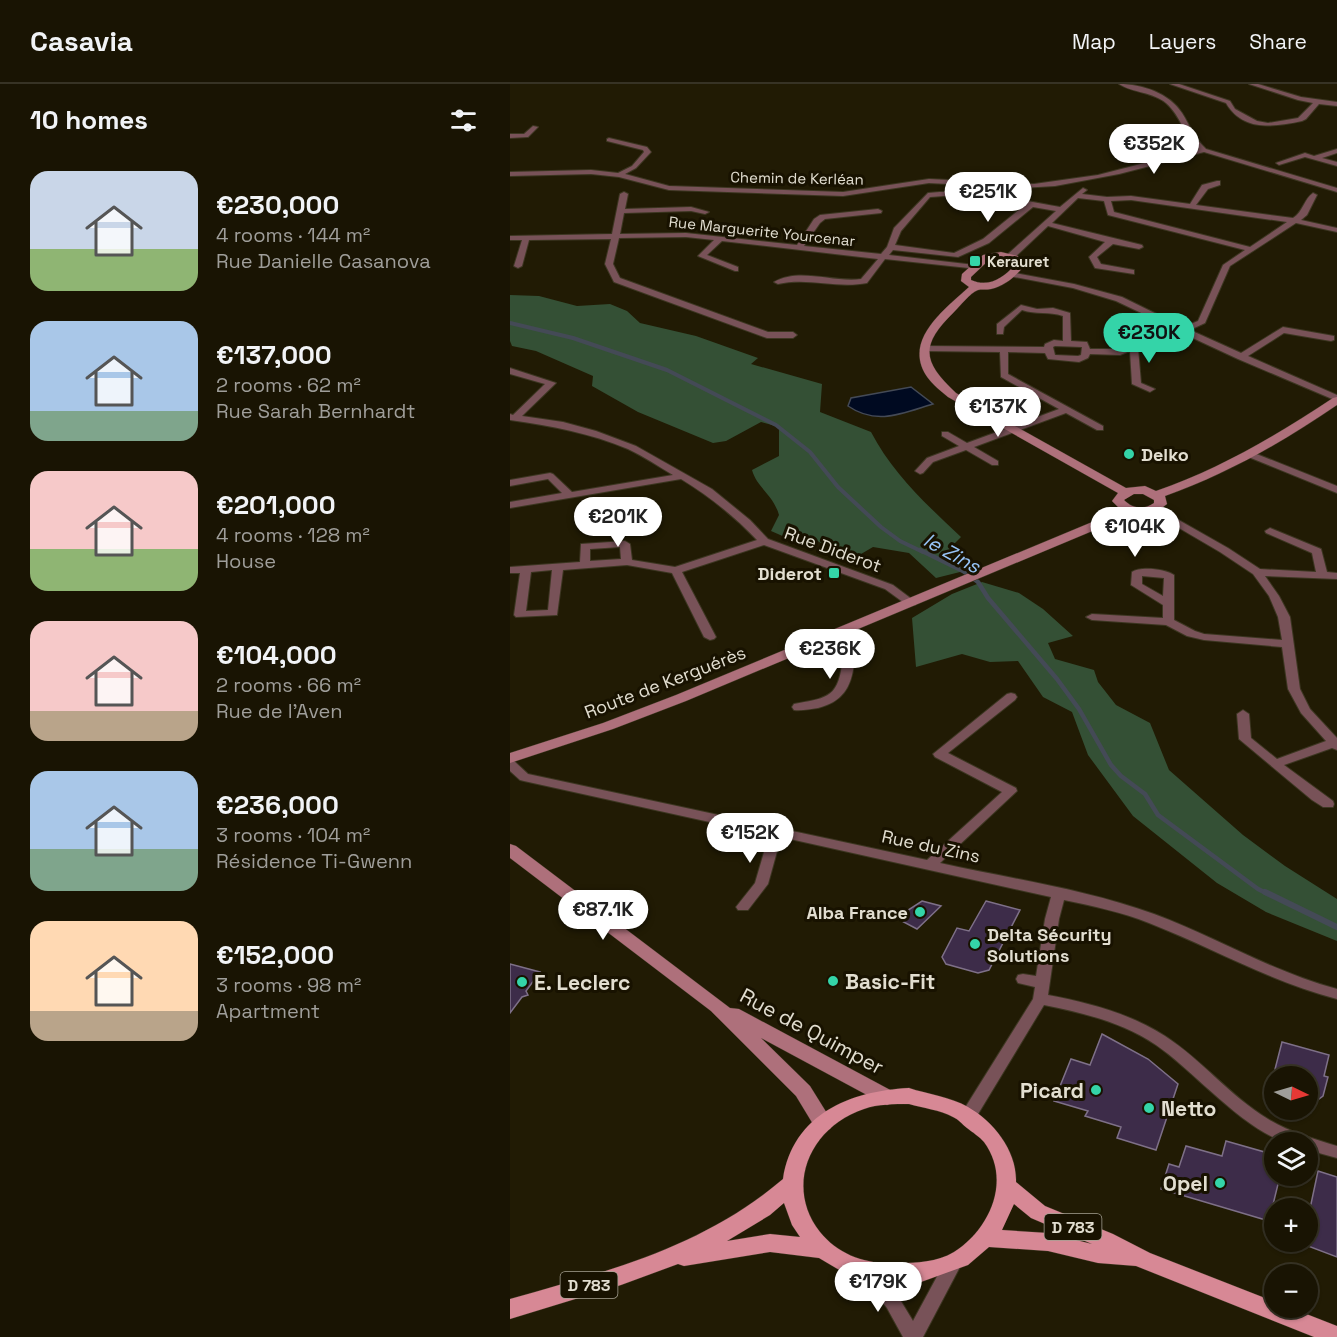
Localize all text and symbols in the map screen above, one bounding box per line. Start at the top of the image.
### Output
text: Casavia [30,23,133,59]
text: Map [1072,28,1116,55]
text: Layers [1149,28,1216,55]
text: Share [1249,28,1307,55]
text: 10 homes [30,103,148,137]
icon: filters [447,104,480,137]
pin: €352K [1112,124,1196,175]
text: €352K [1123,130,1185,156]
street label: Chemin de Kerléan [730,167,864,189]
pin: €251K [946,172,1030,223]
text: €251K [959,178,1017,204]
text: €230,000 [216,188,339,222]
icon: home [78,195,150,267]
street label: Rue Marguerite Yourcenar [668,212,857,250]
text: 4 rooms · 144 m² [216,222,370,248]
text: Rue Danielle Casanova [216,248,431,274]
place label: Kerauret [987,252,1049,271]
marker: Kerauret [968,254,982,268]
pin: €230K [1107,313,1191,364]
text: €230K [1117,319,1181,345]
text: €137,000 [216,338,332,372]
icon: home [78,345,150,417]
text: 2 rooms · 62 m² [216,372,361,398]
pin: €137K [956,387,1040,438]
text: €137K [969,393,1027,419]
text: Rue Sarah Bernhardt [216,398,416,424]
place label: Delko [1141,443,1189,466]
marker: Delko [1122,447,1136,461]
text: €201,000 [216,488,336,522]
icon: home [78,495,150,567]
pin: €201K [576,497,660,548]
text: €201K [588,503,648,529]
pin: €104K [1093,507,1177,558]
text: €104K [1105,513,1165,539]
street label: Rue Diderot [781,521,885,577]
text: 4 rooms · 128 m² [216,522,370,548]
water label: le Zins [919,527,986,580]
text: House [216,548,276,574]
place label: Diderot [758,562,822,584]
marker: Diderot [827,566,841,580]
pin: €236K [788,629,872,680]
text: €236K [799,635,861,661]
text: €104,000 [216,638,337,672]
street label: Route de Kerguérès [581,641,749,723]
icon: home [78,645,150,717]
text: 2 rooms · 66 m² [216,672,361,698]
text: Rue de l'Aven [216,698,343,724]
text: €236,000 [216,788,339,822]
icon: home [78,795,150,867]
pin: €152K [708,813,792,864]
text: €152K [721,819,779,845]
text: 3 rooms · 104 m² [216,822,370,848]
street label: Rue du Zins [880,824,982,868]
text: Résidence Ti-Gwenn [216,848,412,874]
pin: €87.1K [554,890,652,941]
text: €87.1K [572,896,634,922]
place label: Alba France [806,901,908,924]
marker: Alba France [913,905,927,919]
place label: Delta Sécurity Solutions [987,923,1112,967]
marker: Delta Sécurity Solutions [968,937,982,951]
text: €152,000 [216,938,334,972]
icon: home [78,945,150,1017]
place label: Basic-Fit [845,968,935,995]
place label: E. Leclerc [534,969,630,996]
text: 3 rooms · 98 m² [216,972,361,998]
marker: Basic-Fit [826,974,840,988]
marker: E. Leclerc [515,975,529,989]
street label: Rue de Quimper [735,982,889,1080]
text: Apartment [216,998,320,1024]
north arrow [1264,1066,1318,1120]
map controls [1264,1066,1318,1318]
place label: Picard [1020,1077,1084,1104]
marker: Picard [1089,1083,1103,1097]
place label: Netto [1161,1095,1216,1122]
marker: Netto [1142,1101,1156,1115]
button: layers [1264,1132,1318,1186]
place label: Opel [1163,1170,1208,1197]
marker: Opel [1213,1176,1227,1190]
button: + [1264,1198,1318,1252]
road number: D 783 [1044,1214,1102,1240]
pin: €179K [836,1262,920,1313]
button: − [1264,1264,1318,1318]
text: €179K [849,1268,907,1294]
road number: D 783 [560,1272,617,1298]

